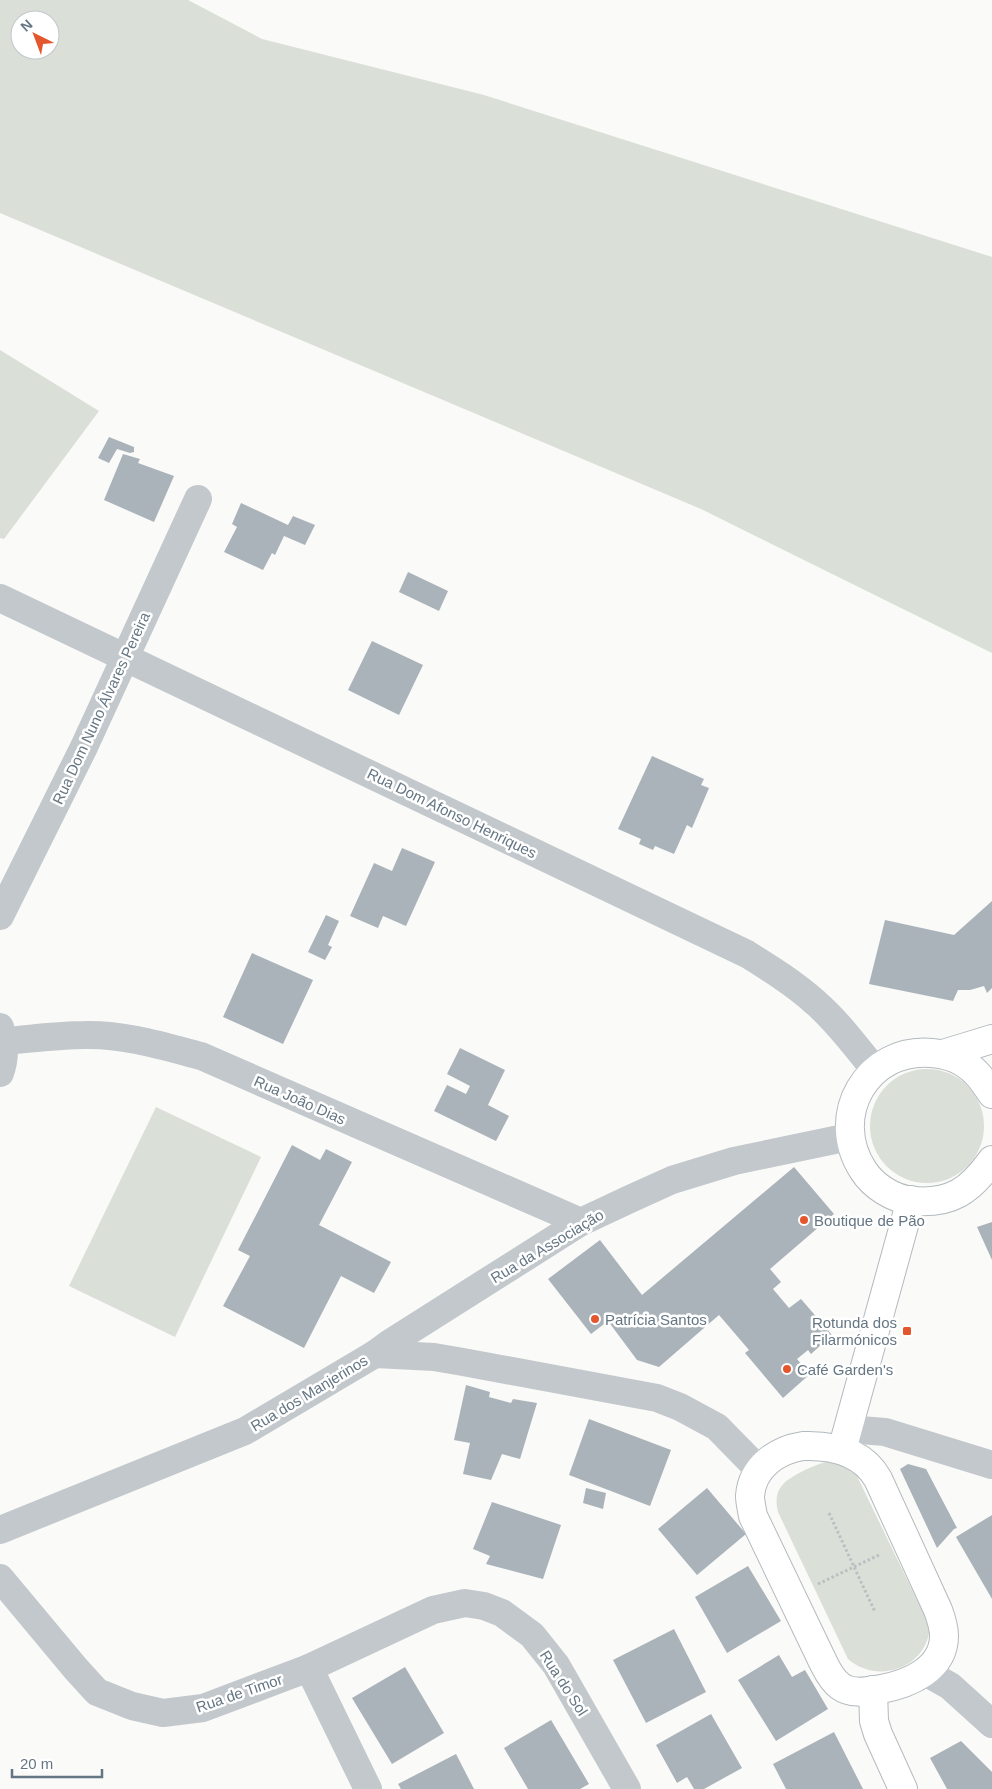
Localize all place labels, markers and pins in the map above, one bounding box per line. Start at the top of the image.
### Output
place label: Boutique de Pão [814,1212,925,1229]
marker: Boutique de Pão [798,1214,810,1226]
place label: Patrícia Santos [605,1311,707,1328]
marker: Patrícia Santos [589,1313,601,1325]
place label: Rotunda dos Filarmónicos [812,1314,897,1348]
marker: Rotunda dos Filarmónicos [901,1325,913,1337]
place label: Café Garden's [797,1361,893,1378]
marker: Café Garden's [781,1363,793,1375]

